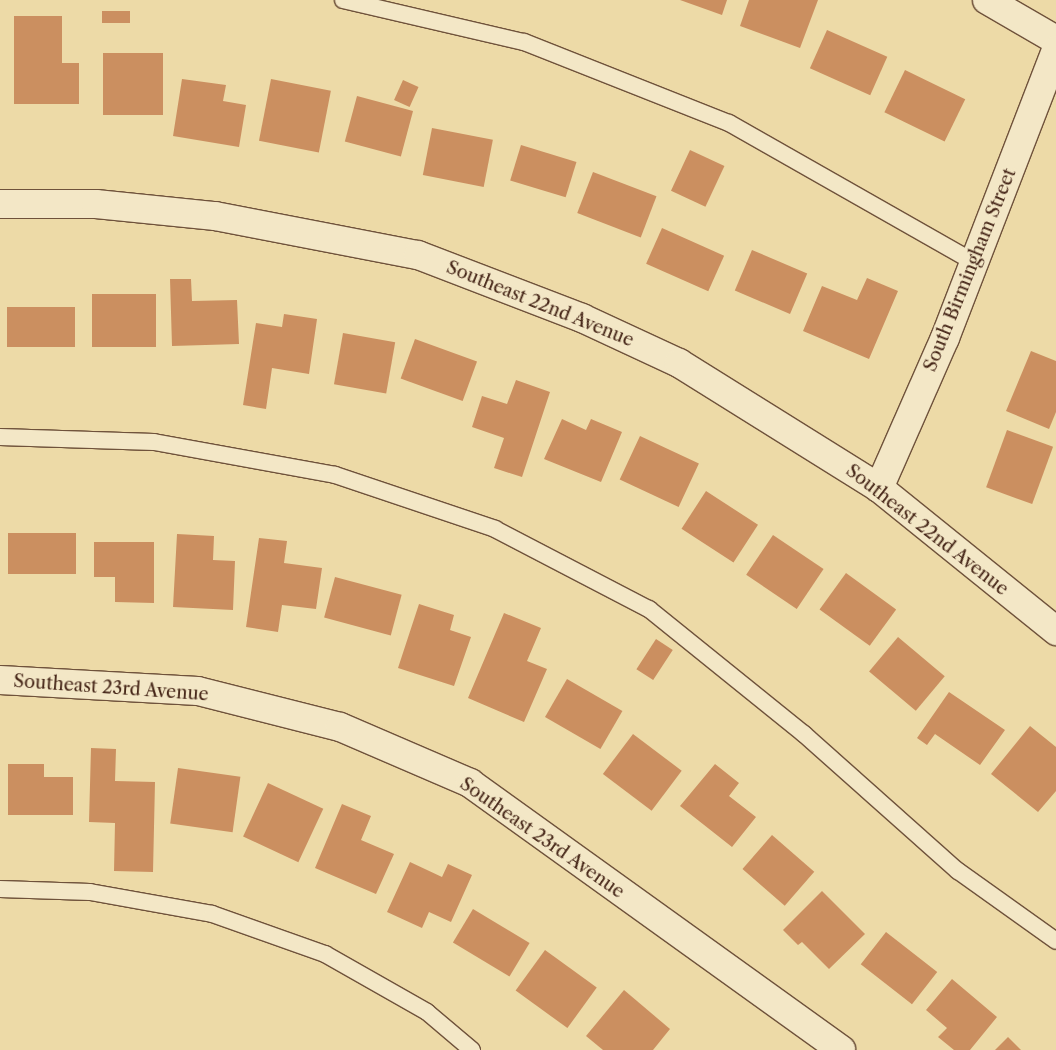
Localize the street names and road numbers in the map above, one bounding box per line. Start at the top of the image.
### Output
street label: South Birmingham Street [919,165,1021,375]
street label: Southeast 22nd Avenue [443,256,637,352]
street label: Southeast 22nd Avenue [841,460,1013,600]
street label: Southeast 23rd Avenue [12,670,210,706]
street label: Southeast 23rd Avenue [455,773,629,903]

